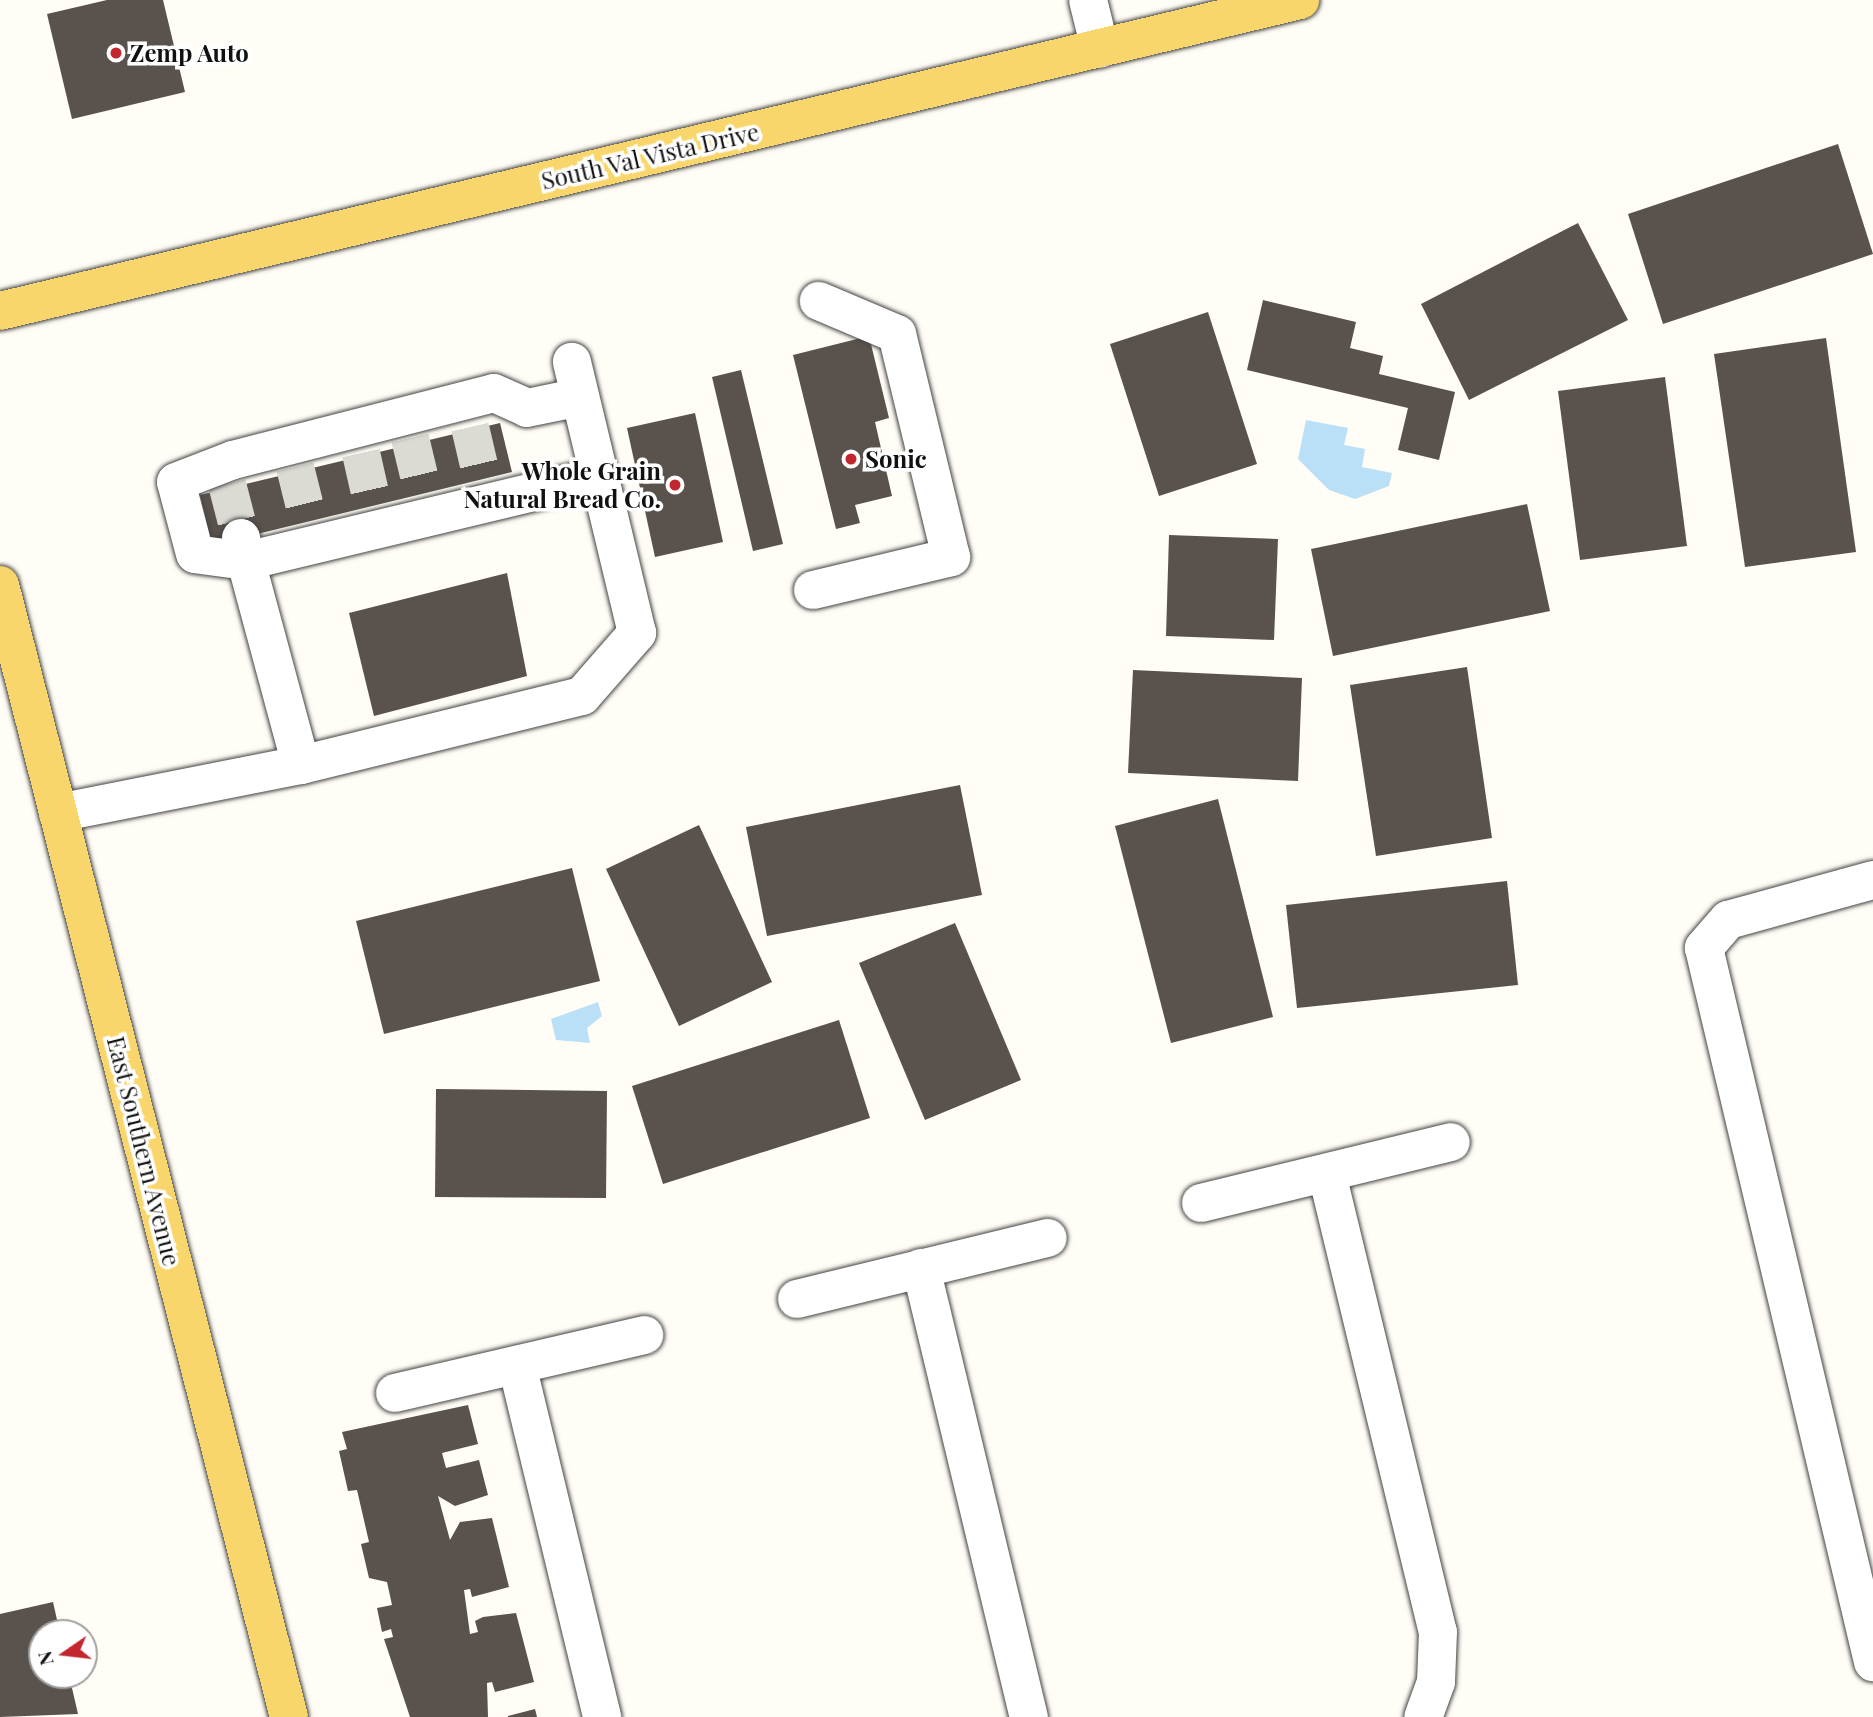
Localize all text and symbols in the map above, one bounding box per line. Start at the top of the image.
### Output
place label: Zemp Auto [130,39,250,67]
marker: Zemp Auto [108,45,124,61]
street label: South Val Vista Drive [537,117,763,195]
place label: Sonic [865,445,927,473]
marker: Sonic [843,451,859,467]
place label: Whole Grain Natural Bread Co. [464,457,661,513]
marker: Whole Grain Natural Bread Co. [667,477,683,493]
street label: East Southern Avenue [101,1033,187,1269]
north arrow [28,1619,98,1689]
text: N [30,1649,59,1668]

